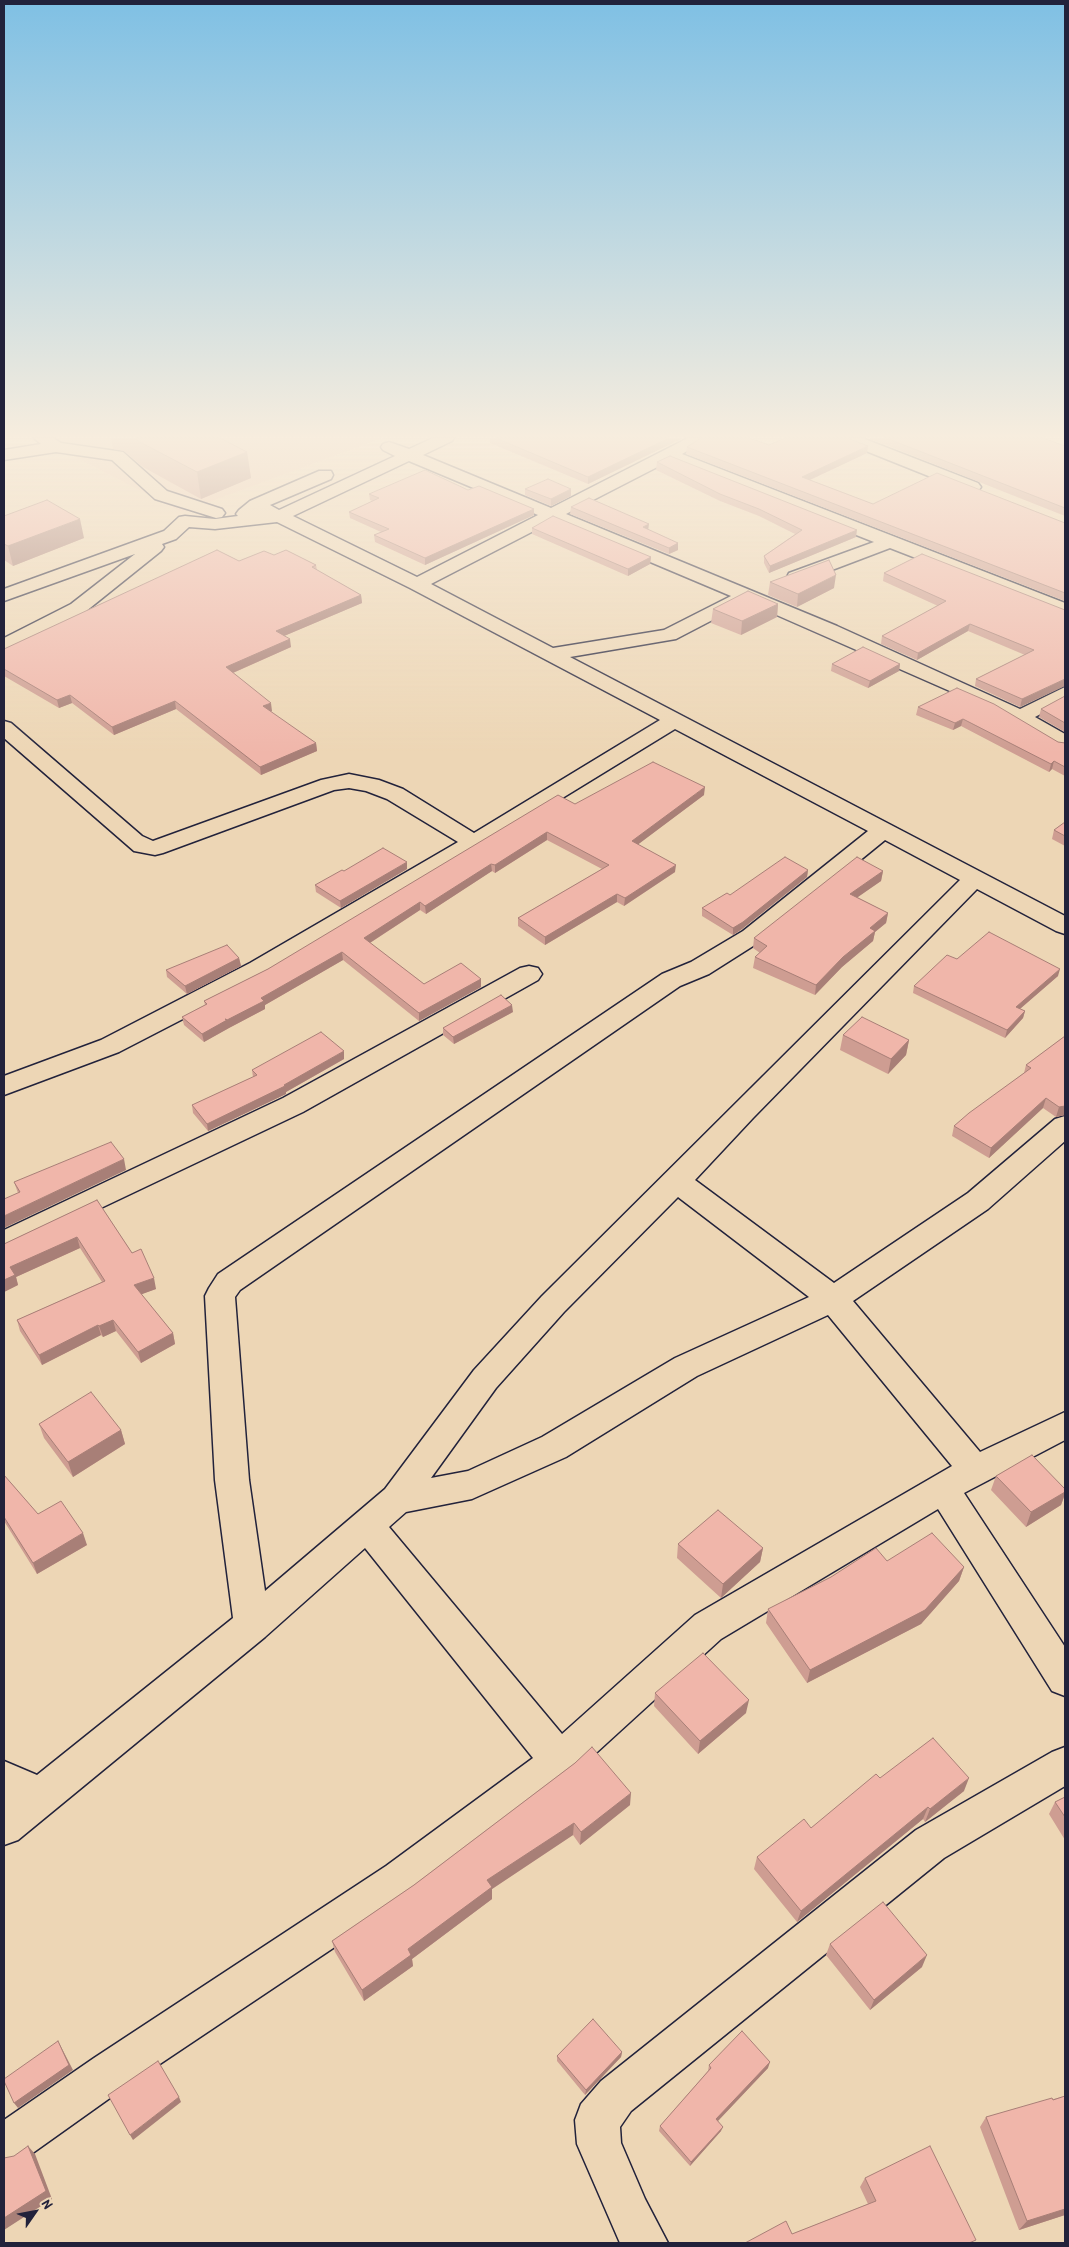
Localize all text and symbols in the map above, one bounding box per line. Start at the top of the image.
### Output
north arrow [10,2187,60,2237]
text: N [38,2195,58,2212]

